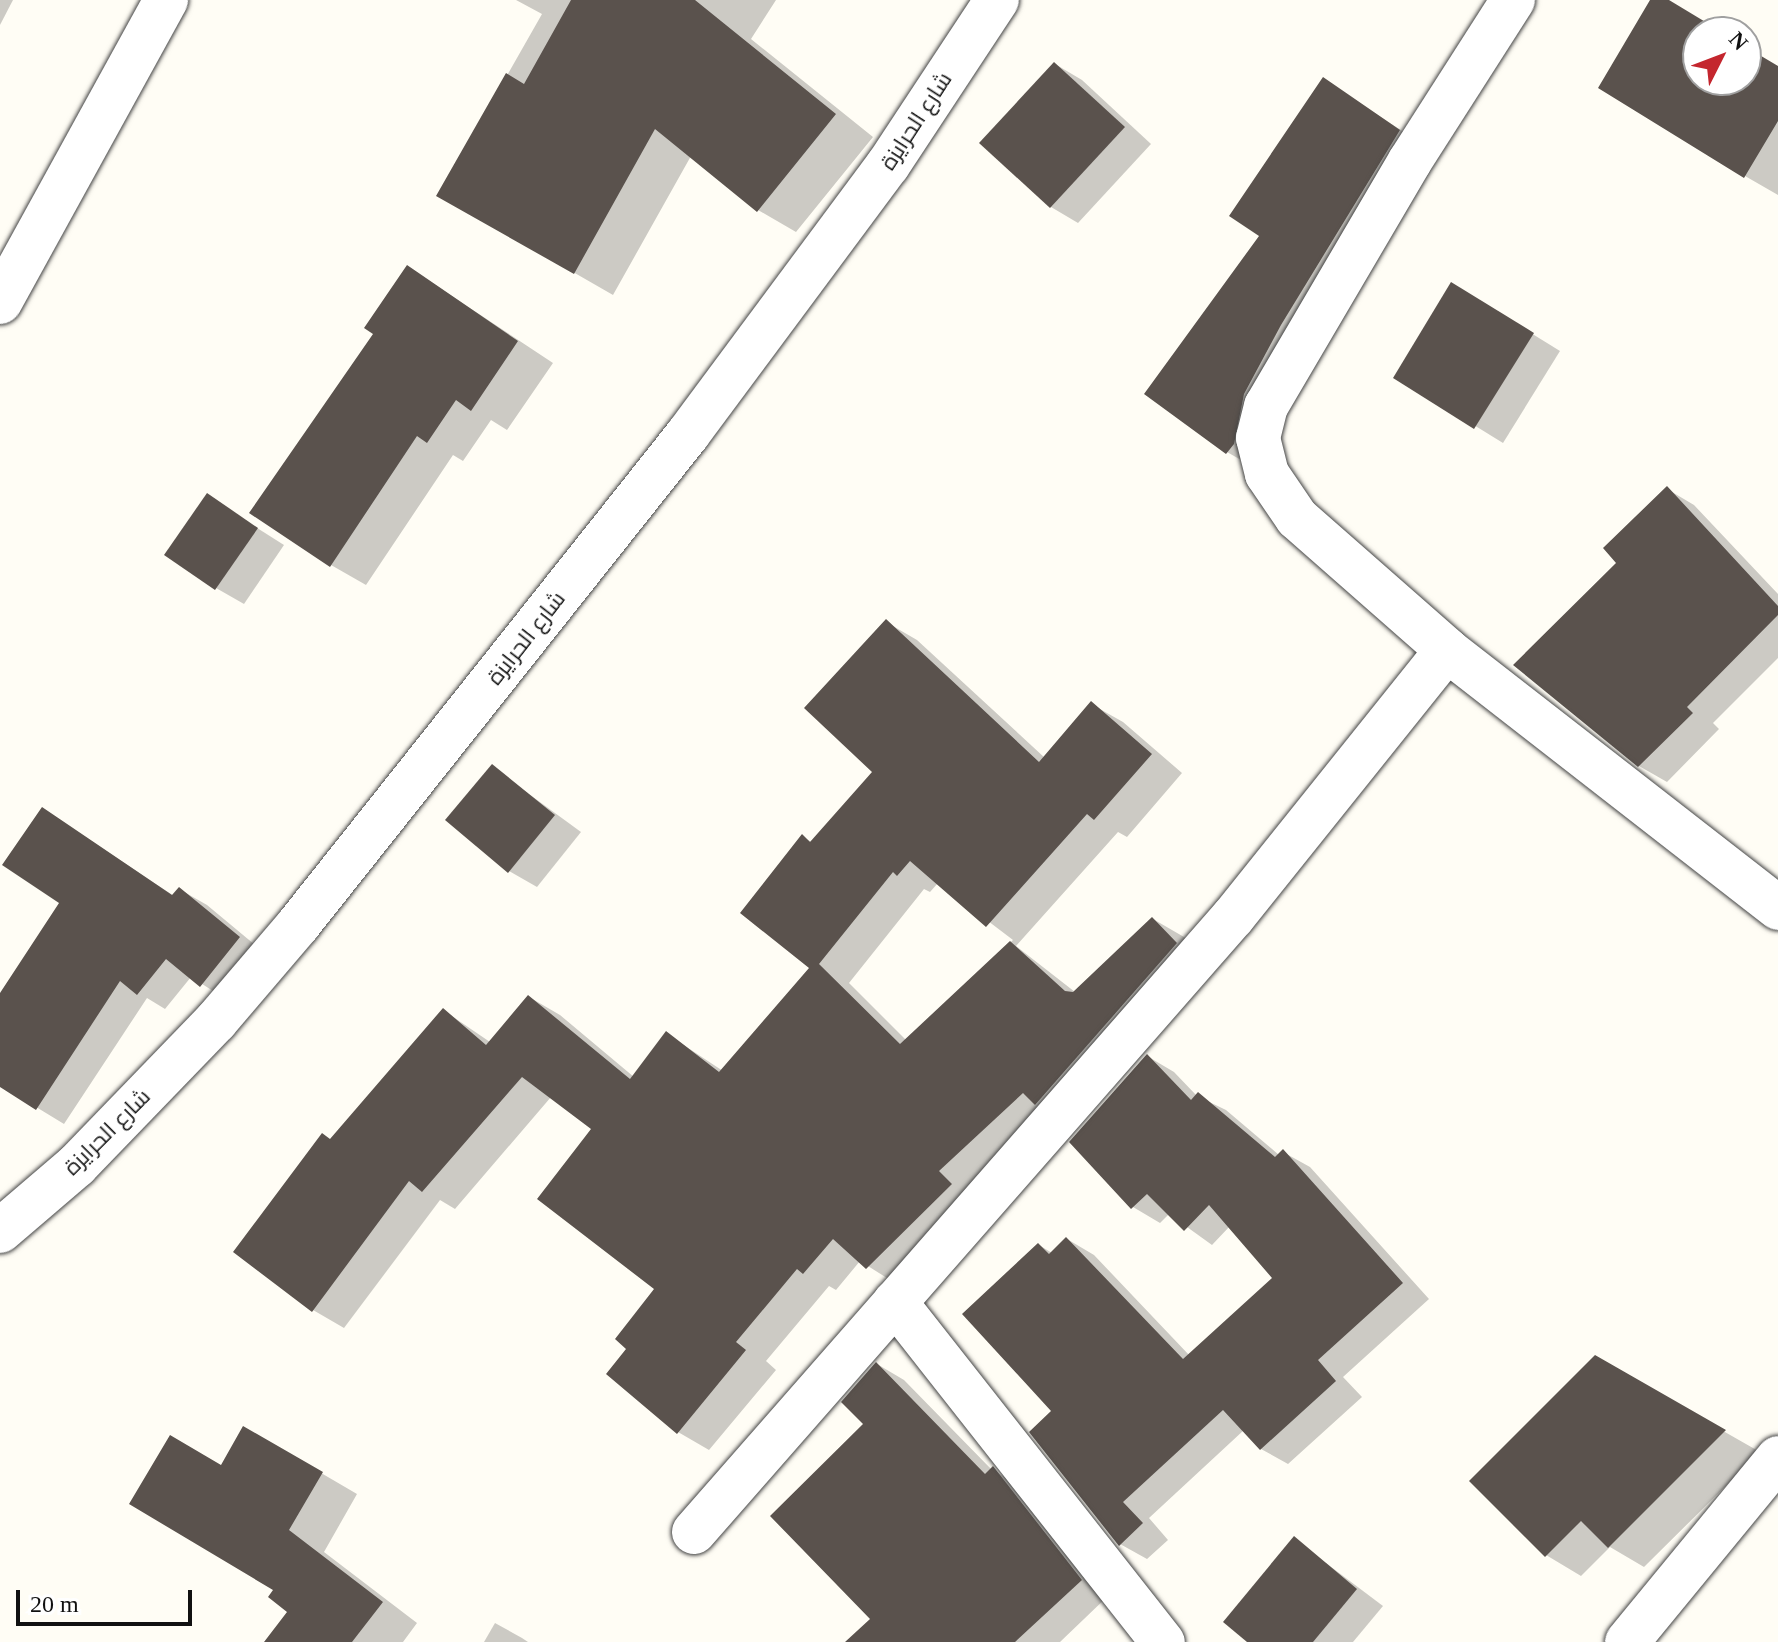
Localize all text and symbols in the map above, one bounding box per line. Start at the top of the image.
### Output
north arrow [1682,16,1762,96]
text: N [1724,27,1753,55]
street label: شارع الحرايزة [875,67,957,175]
street label: شارع الحرايزة [481,586,571,690]
street label: شارع الحرايزة [58,1083,156,1181]
scale bar [20,1574,196,1624]
text: 20 m [30,1591,79,1617]

